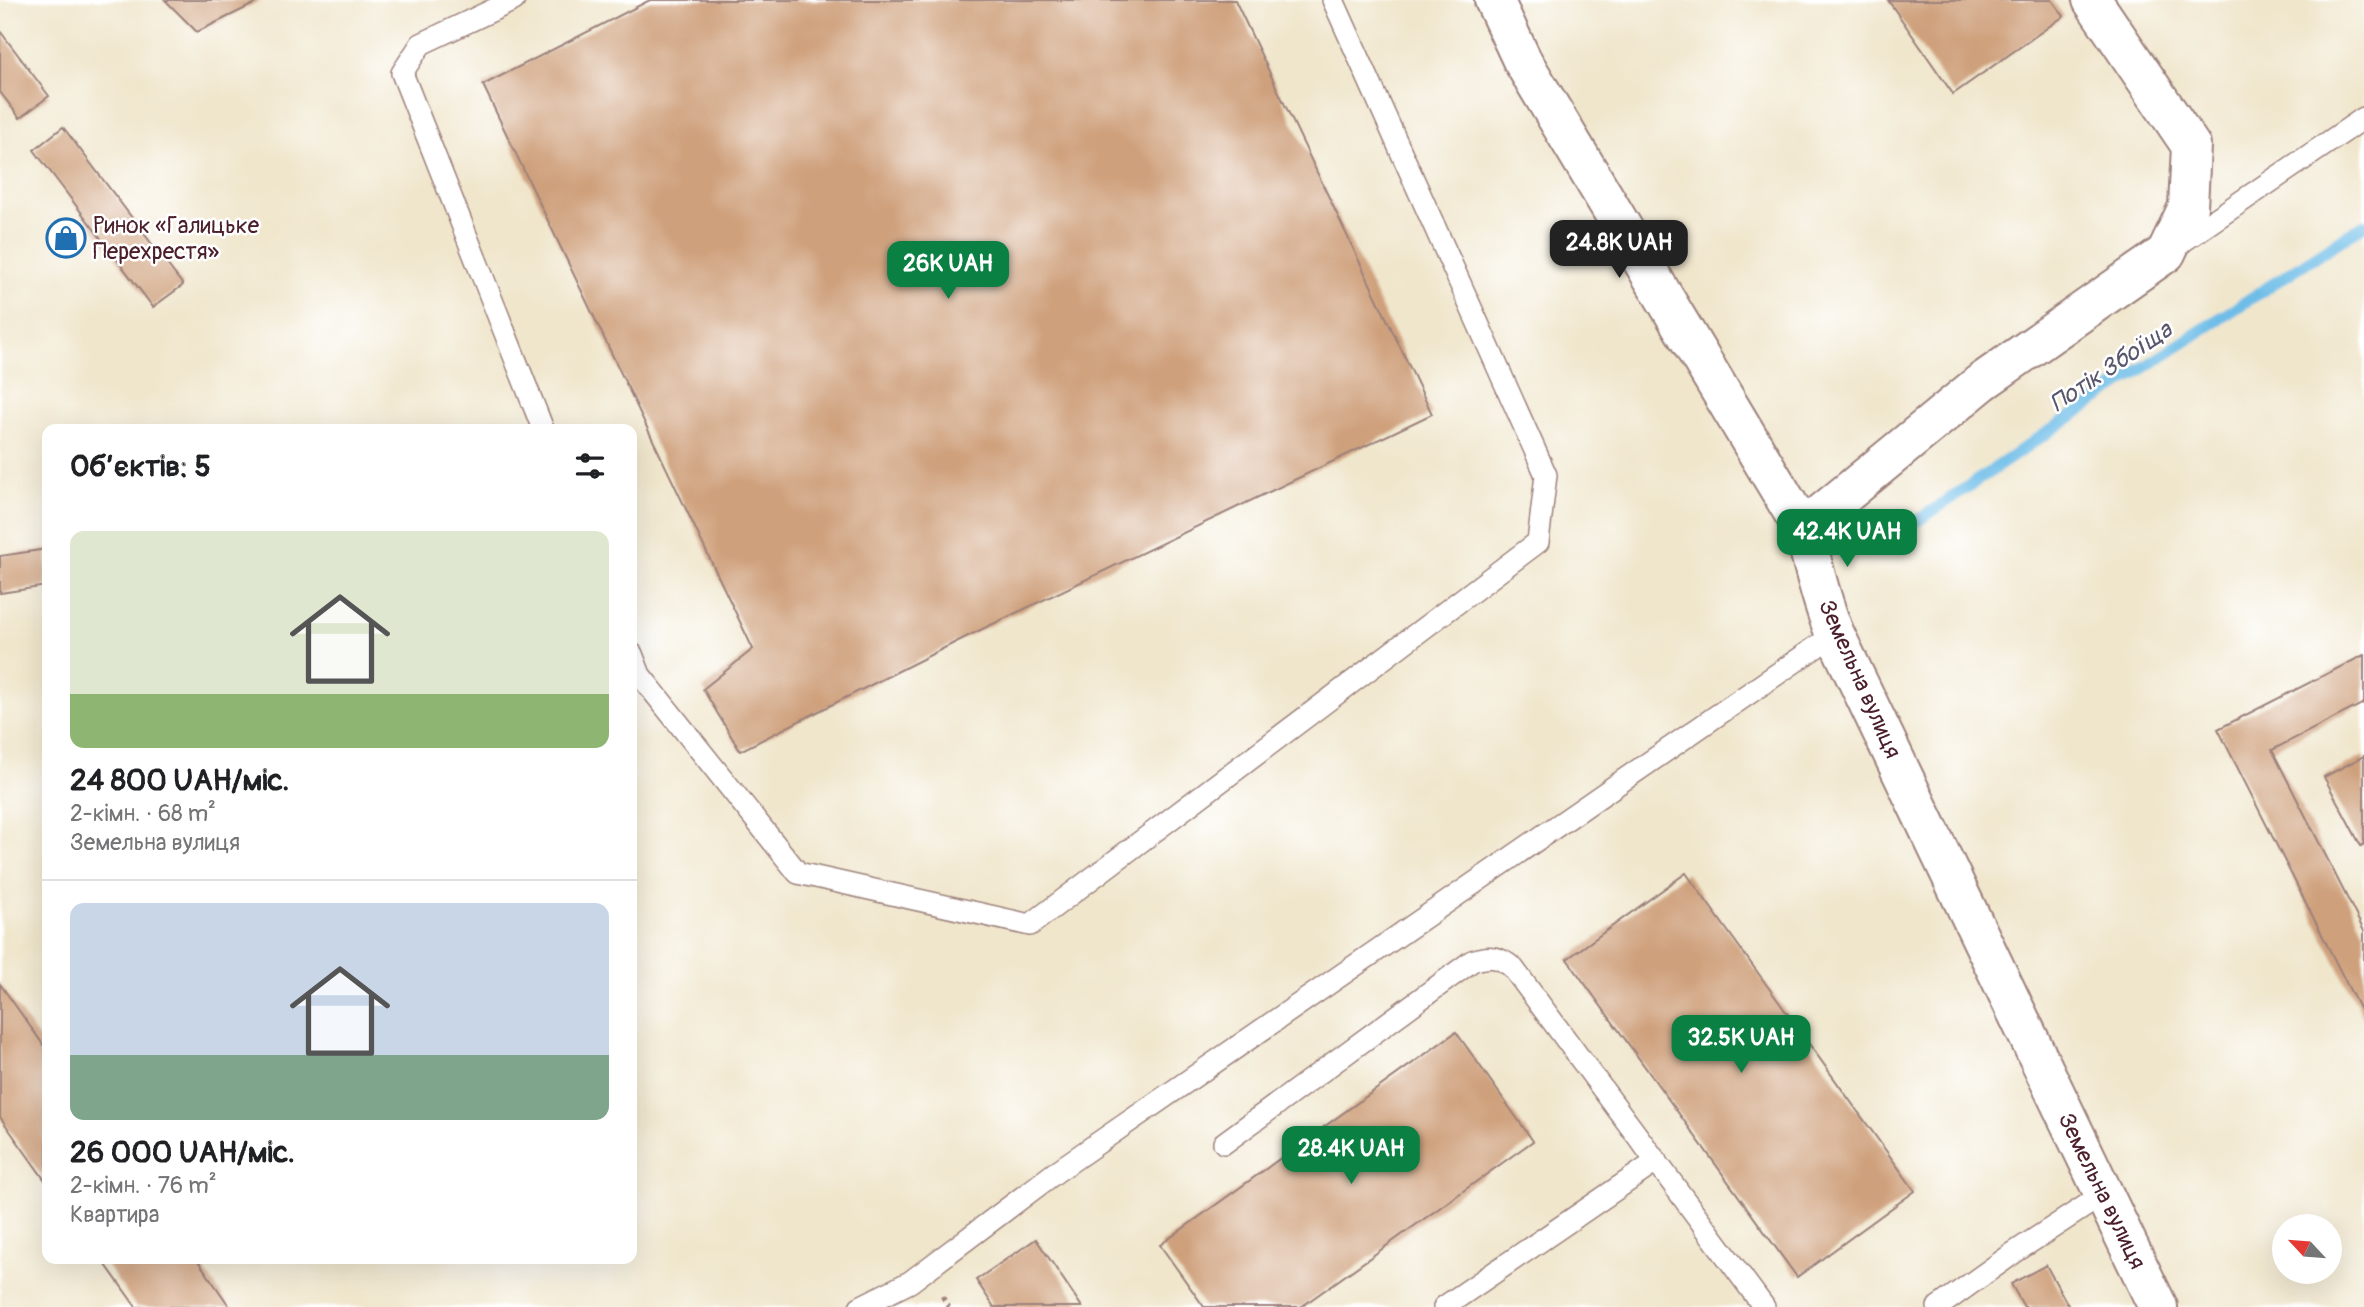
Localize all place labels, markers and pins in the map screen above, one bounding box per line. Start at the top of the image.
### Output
place label: Ринок «Галицьке Перехрестя» [93,211,260,266]
shop icon: Ринок «Галицьке Перехрестя» [45,217,87,259]
pin: 24.8K UAH [1539,220,1699,280]
pin: 26K UAH [883,242,1013,301]
pin: 42.4K UAH [1767,510,1927,569]
pin: 32.5K UAH [1661,1016,1821,1075]
pin: 28.4K UAH [1271,1126,1431,1186]

